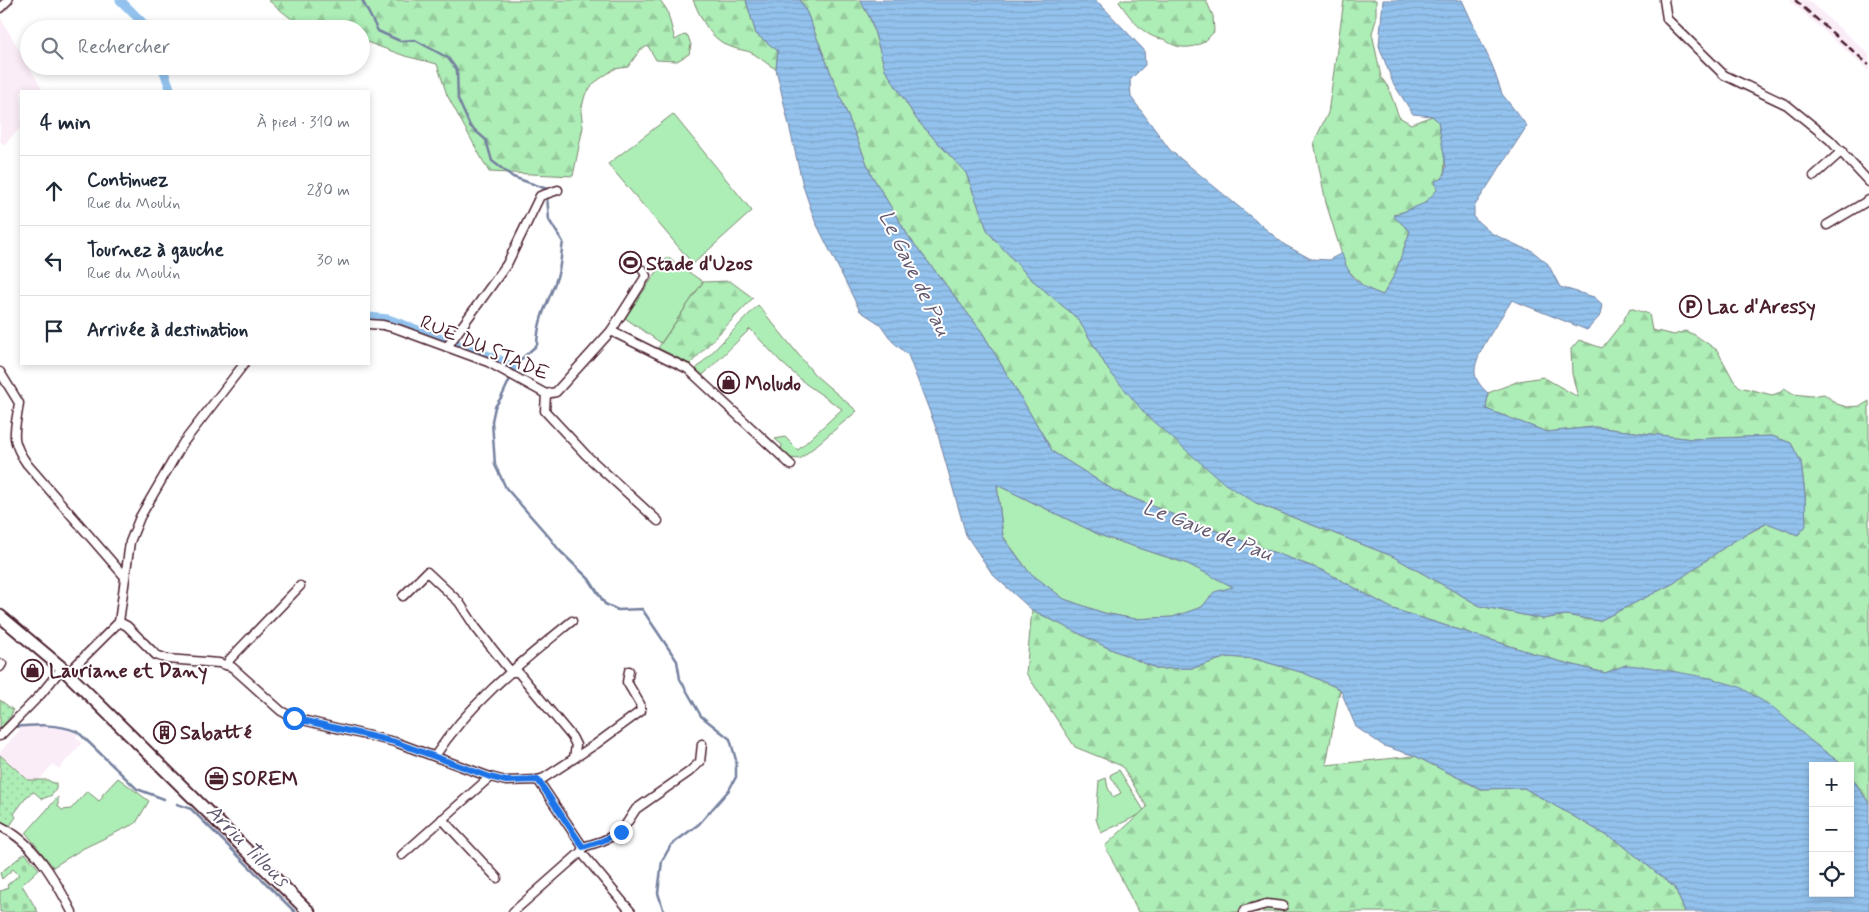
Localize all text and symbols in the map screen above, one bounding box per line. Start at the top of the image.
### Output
search box [20,20,370,75]
icon: search [38,34,66,62]
text: Rechercher [78,35,170,60]
text: 4 min [40,109,91,137]
text: À pied · 310 m [257,112,350,133]
text: Continuez [87,168,168,193]
icon: ahead [40,177,68,205]
text: 280 m [307,180,350,201]
text: Rue du Moulin [87,193,180,214]
water label: Le Gave de Pau [871,206,957,342]
text: Tournez à gauche [87,238,224,263]
icon: left [40,247,68,275]
text: 30 m [317,250,350,271]
sports icon: Stade d'Uzos [618,251,642,275]
place label: Stade d'Uzos [646,251,753,278]
text: Rue du Moulin [87,263,180,284]
parking icon: Lac d'Aressy [1679,294,1703,318]
place label: Lac d'Aressy [1707,294,1816,321]
street label: RUE DU STADE [416,309,553,388]
icon: arrive [40,317,68,345]
text: Arrivée à destination [87,318,248,343]
shop icon: Moludo [717,371,741,395]
place label: Moludo [745,371,801,398]
water label: Le Gave de Pau [1139,493,1277,569]
shop icon: Lauriane et Dany [21,658,45,682]
place label: Lauriane et Dany [49,658,207,685]
route start [283,707,306,730]
building icon: Sabatté [152,720,176,744]
place label: Sabatté [180,720,252,747]
map controls [1809,762,1854,897]
button: + [1809,762,1854,807]
office icon: SOREM [204,766,228,790]
place label: SOREM [232,766,298,793]
water label: Arriu Tillous [200,798,296,895]
button: − [1809,807,1854,852]
route end [610,821,633,844]
button: locate [1809,852,1854,897]

